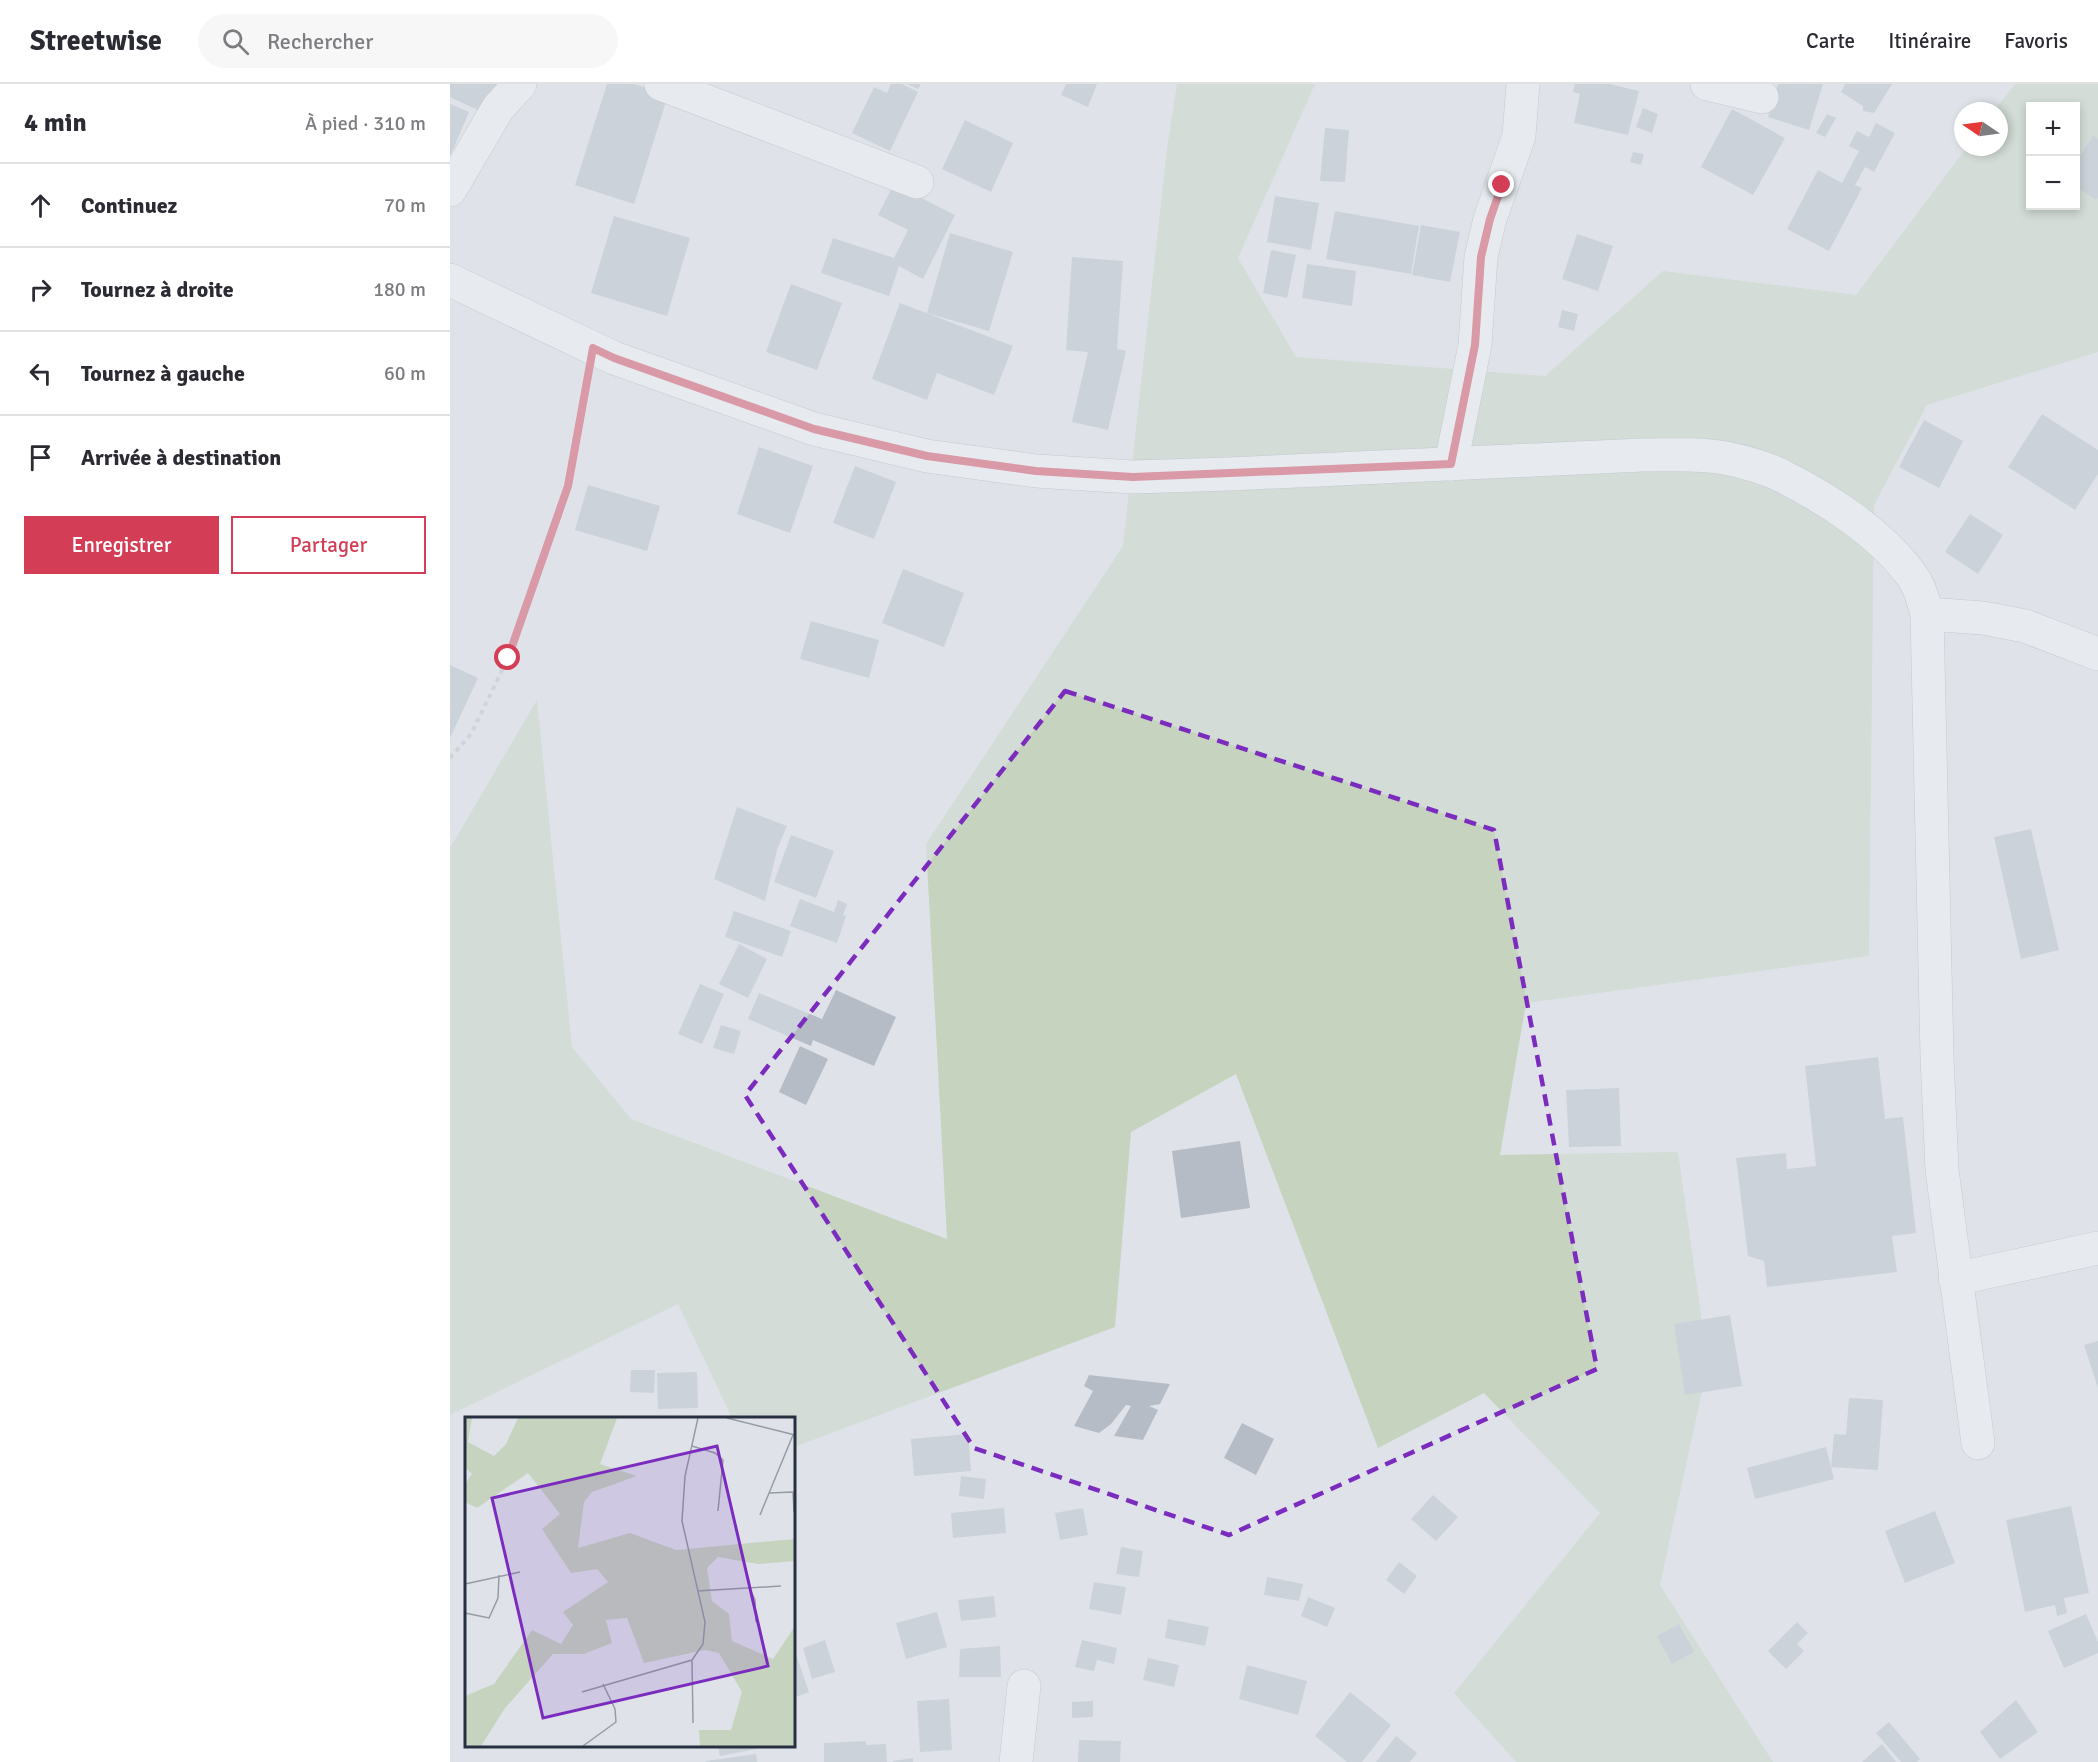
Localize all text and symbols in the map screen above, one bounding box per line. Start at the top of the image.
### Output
search box [198,14,618,68]
text: Streetwise [30,24,162,58]
icon: search [219,25,252,58]
text: Rechercher [267,28,373,55]
text: Carte [1806,28,1855,54]
text: Itinéraire [1888,28,1971,54]
text: Favoris [2004,28,2068,54]
north arrow [1954,102,2008,156]
map controls [2026,102,2080,210]
button: + [2026,102,2080,156]
text: 4 min [24,107,87,139]
text: À pied · 310 m [305,111,426,136]
button: − [2026,156,2080,210]
route end [1488,171,1514,197]
icon: ahead [24,189,57,222]
text: Continuez [81,192,177,219]
text: 70 m [384,193,426,218]
icon: right [24,273,57,306]
text: Tournez à droite [81,276,234,303]
text: 180 m [373,277,426,302]
icon: left [24,357,57,390]
text: Tournez à gauche [81,360,245,387]
text: 60 m [384,361,426,386]
icon: arrive [24,441,57,474]
text: Arrivée à destination [81,444,281,471]
button: Enregistrer [24,516,219,574]
button: Partager [231,516,426,574]
route start [494,644,520,670]
inset map [465,1417,795,1747]

